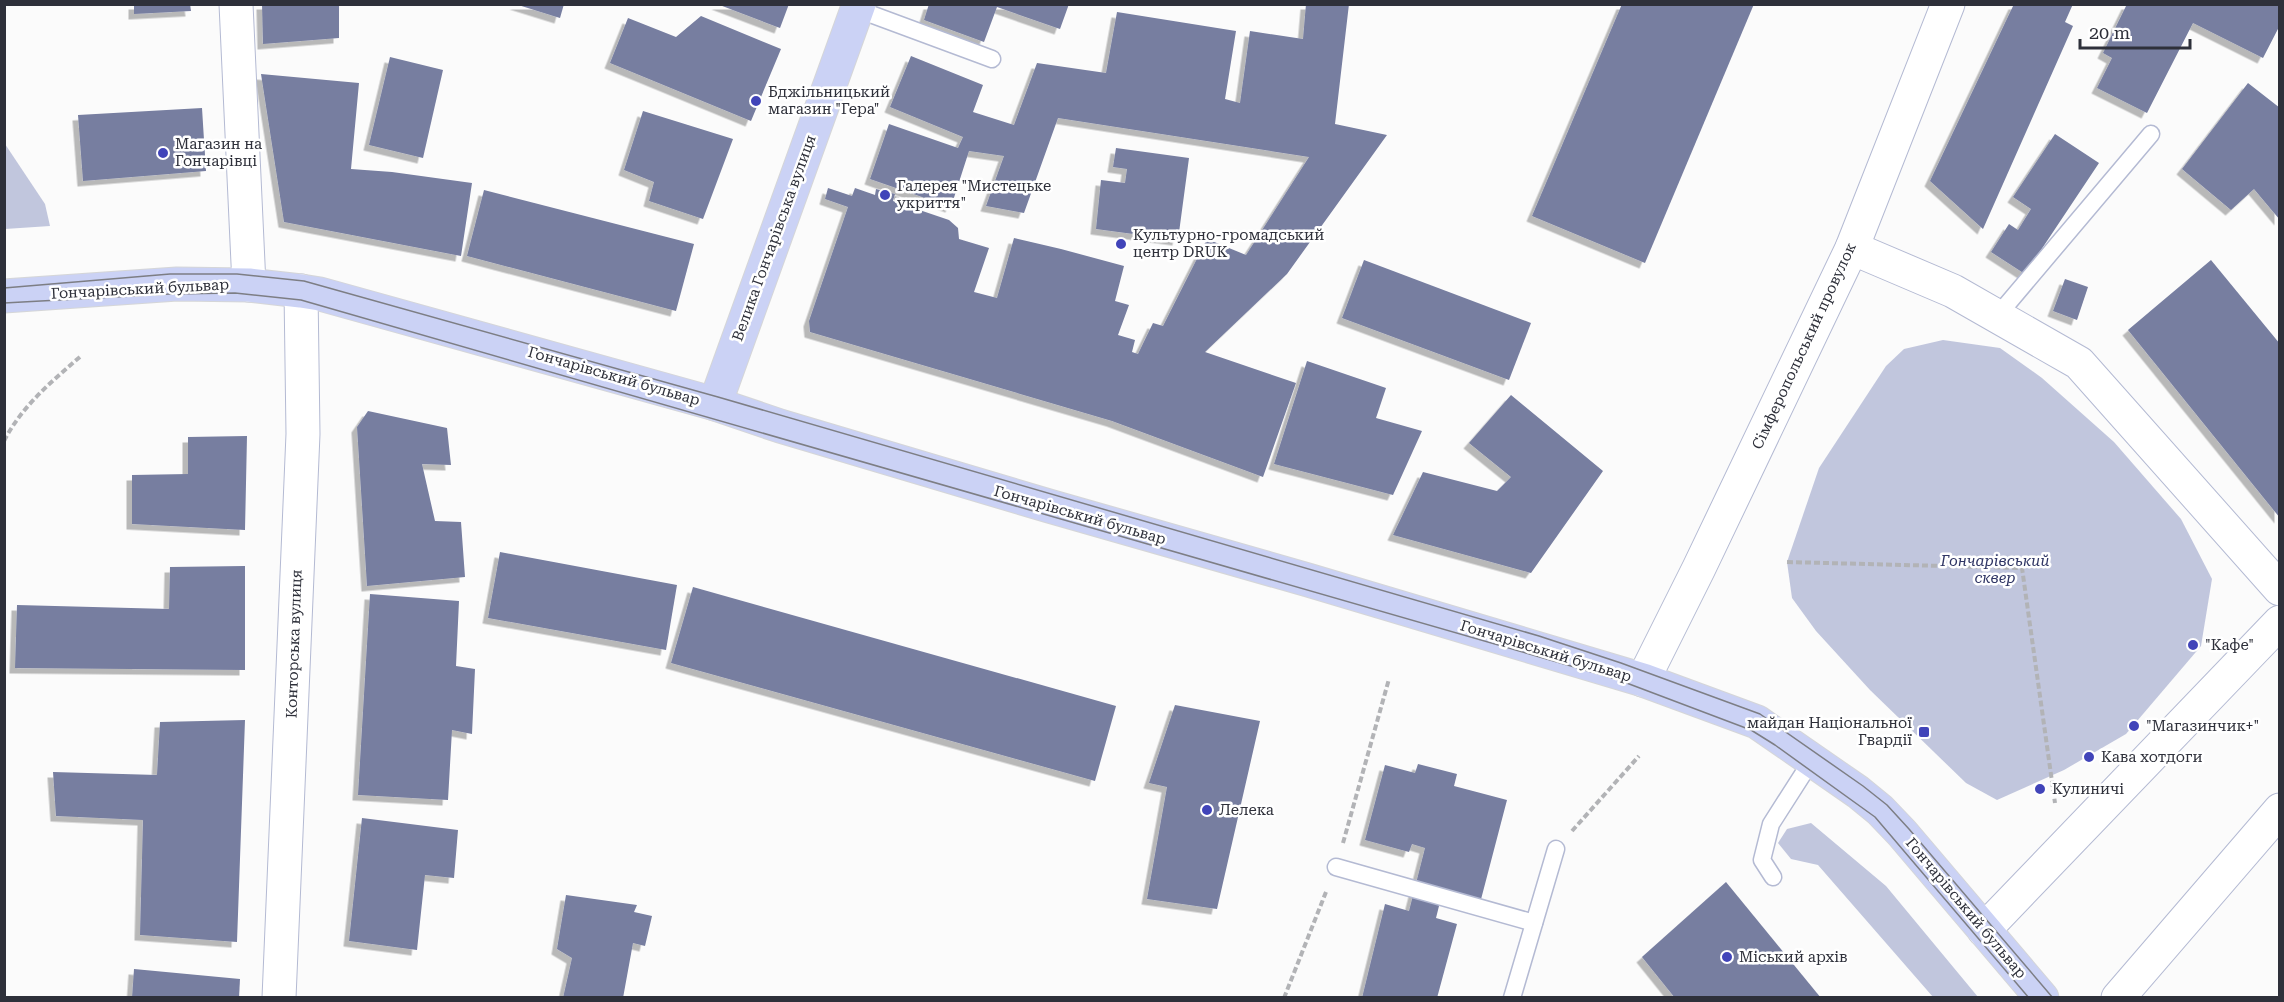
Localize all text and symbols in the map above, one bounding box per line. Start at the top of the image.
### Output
scale bar [2080,12,2190,50]
text: 20 m [2089,22,2130,43]
place label: Бджільницький магазин "Гера" [768,83,890,118]
marker: Бджільницький магазин "Гера" [749,94,763,108]
street label: Велика Гончарівська вулиця [728,132,820,344]
place label: Магазин на Гончарівці [175,135,262,170]
marker: Магазин на Гончарівці [156,146,170,160]
place label: Галерея "Мистецьке укриття" [897,177,1051,212]
marker: Галерея "Мистецьке укриття" [878,188,892,202]
place label: Культурно-громадський центр DRUK [1133,226,1324,261]
marker: Культурно-громадський центр DRUK [1114,237,1128,251]
street label: Сімферопольський провулок [1748,239,1860,452]
street label: Гончарівський бульвар [51,275,230,303]
street label: Гончарівський бульвар [526,343,702,409]
street label: Гончарівський бульвар [992,482,1168,548]
park label: Гончарівський сквер [1939,552,2050,587]
street label: Конторська вулиця [282,569,306,719]
street label: Гончарівський бульвар [1458,616,1634,686]
place label: "Кафе" [2205,636,2254,654]
marker: "Кафе" [2186,638,2200,652]
place label: майдан Національної Гвардії [1747,714,1912,749]
place label: "Магазинчик+" [2146,717,2259,735]
marker: "Магазинчик+" [2127,719,2141,733]
marker: майдан Національної Гвардії [1917,725,1931,739]
place label: Кава хотдоги [2101,748,2203,766]
marker: Кава хотдоги [2082,750,2096,764]
place label: Кулиничі [2052,780,2124,798]
marker: Кулиничі [2033,782,2047,796]
place label: Лелека [1219,801,1274,819]
marker: Лелека [1200,803,1214,817]
street label: Гончарівський бульвар [1902,834,2030,982]
place label: Міський архів [1739,948,1848,966]
marker: Міський архів [1720,950,1734,964]

